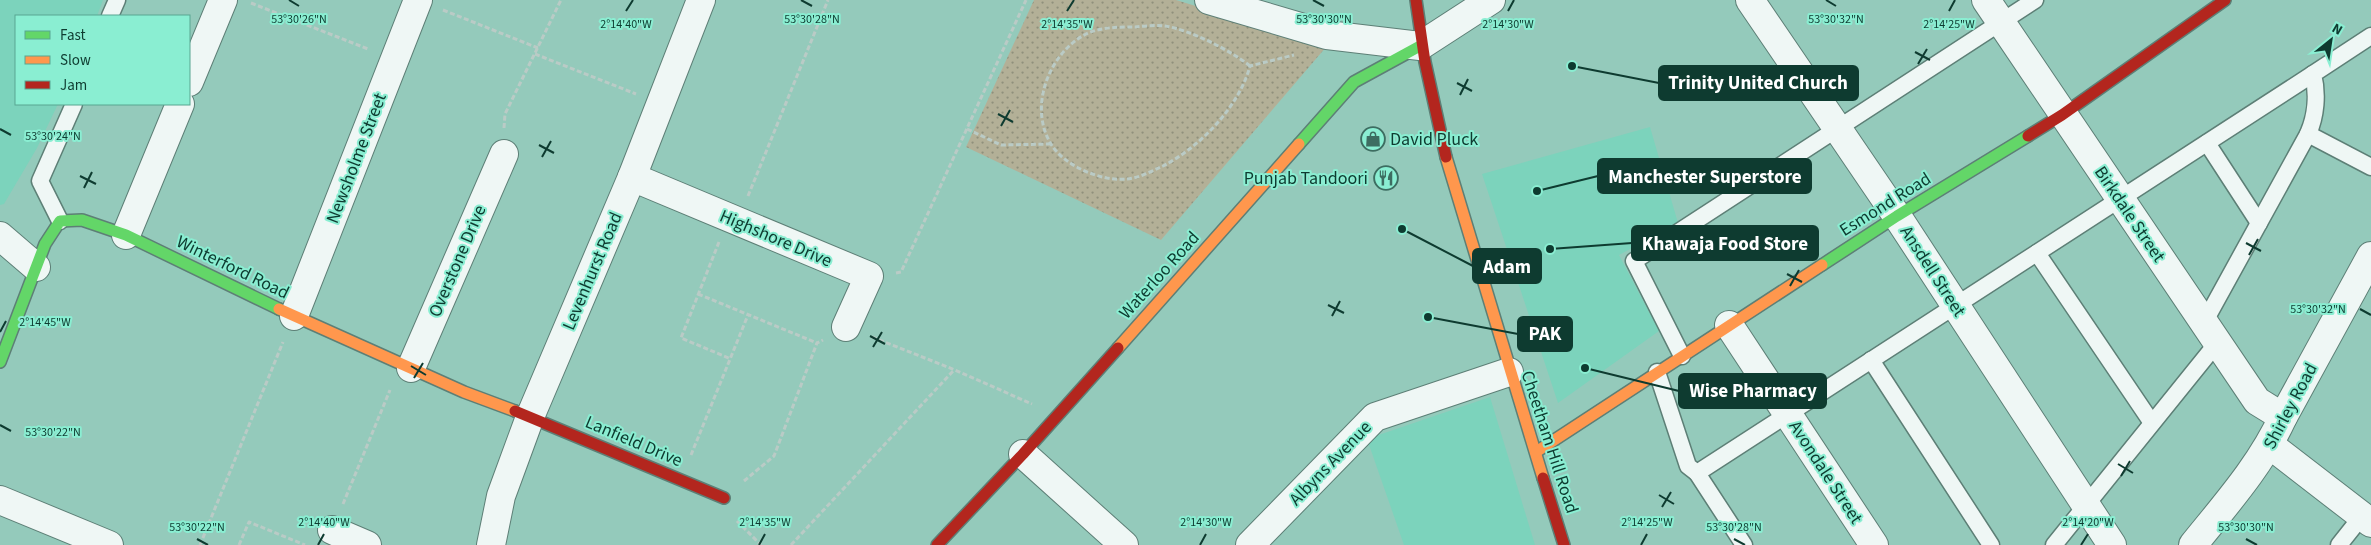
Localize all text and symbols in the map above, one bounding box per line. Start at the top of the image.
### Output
text: 53°30'26"N [271,11,327,28]
text: 53°30'28"N [784,11,840,28]
text: 53°30'30"N [1296,11,1352,28]
text: 53°30'32"N [1808,11,1864,28]
legend [15,15,190,105]
north arrow [2306,15,2356,65]
text: 2°14'40"W [600,16,652,33]
text: 2°14'35"W [1041,16,1093,33]
text: 2°14'30"W [1482,16,1534,33]
text: 2°14'25"W [1923,16,1975,33]
text: N [2328,19,2346,41]
text: Fast [60,25,86,46]
text: Slow [60,50,91,71]
callout: Trinity United Church [1659,66,1858,100]
text: Trinity United Church [1668,70,1848,97]
text: Jam [60,75,87,96]
street label: Newsholme Street [320,89,393,227]
shop icon: David Pluck [1360,126,1386,152]
place label: David Pluck [1390,127,1478,152]
text: 53°30'24"N [25,128,81,145]
callout: Manchester Superstore [1598,159,1811,193]
street label: Birkdale Street [2088,161,2171,267]
text: Manchester Superstore [1608,164,1802,191]
restaurant icon: Punjab Tandoori [1373,165,1399,191]
place label: Punjab Tandoori [1244,166,1368,191]
street label: Esmond Road [1835,166,1936,243]
street label: Overstone Drive [423,201,492,321]
street label: Highshore Drive [716,204,836,273]
street label: Levenhurst Road [556,208,629,334]
street label: Ansdell Street [1894,221,1971,322]
street label: Waterloo Road [1113,226,1205,325]
callout: Khawaja Food Store [1632,226,1818,260]
street label: Winterford Road [172,229,293,306]
text: Khawaja Food Store [1642,231,1808,258]
callout: Adam [1473,249,1541,283]
text: Adam [1482,254,1531,281]
text: 53°30'32"N [2290,301,2346,318]
text: 2°14'45"W [19,314,71,331]
callout: PAK [1518,317,1572,351]
text: PAK [1528,321,1562,348]
street label: Shirley Road [2257,359,2324,454]
street label: Cheetham Hill Road [1515,368,1584,517]
callout: Wise Pharmacy [1679,374,1826,408]
text: Wise Pharmacy [1689,378,1817,405]
street label: Lanfield Drive [581,410,686,473]
street label: Albyns Avenue [1283,415,1377,511]
street label: Avondale Street [1783,416,1868,529]
text: 53°30'22"N [25,424,81,441]
text: 2°14'40"W [298,514,350,531]
text: 2°14'35"W [739,514,791,531]
text: 2°14'30"W [1180,514,1232,531]
text: 2°14'25"W [1621,514,1673,531]
text: 2°14'20"W [2062,514,2114,531]
text: 53°30'22"N [169,519,225,536]
text: 53°30'28"N [1706,519,1762,536]
text: 53°30'30"N [2218,519,2274,536]

